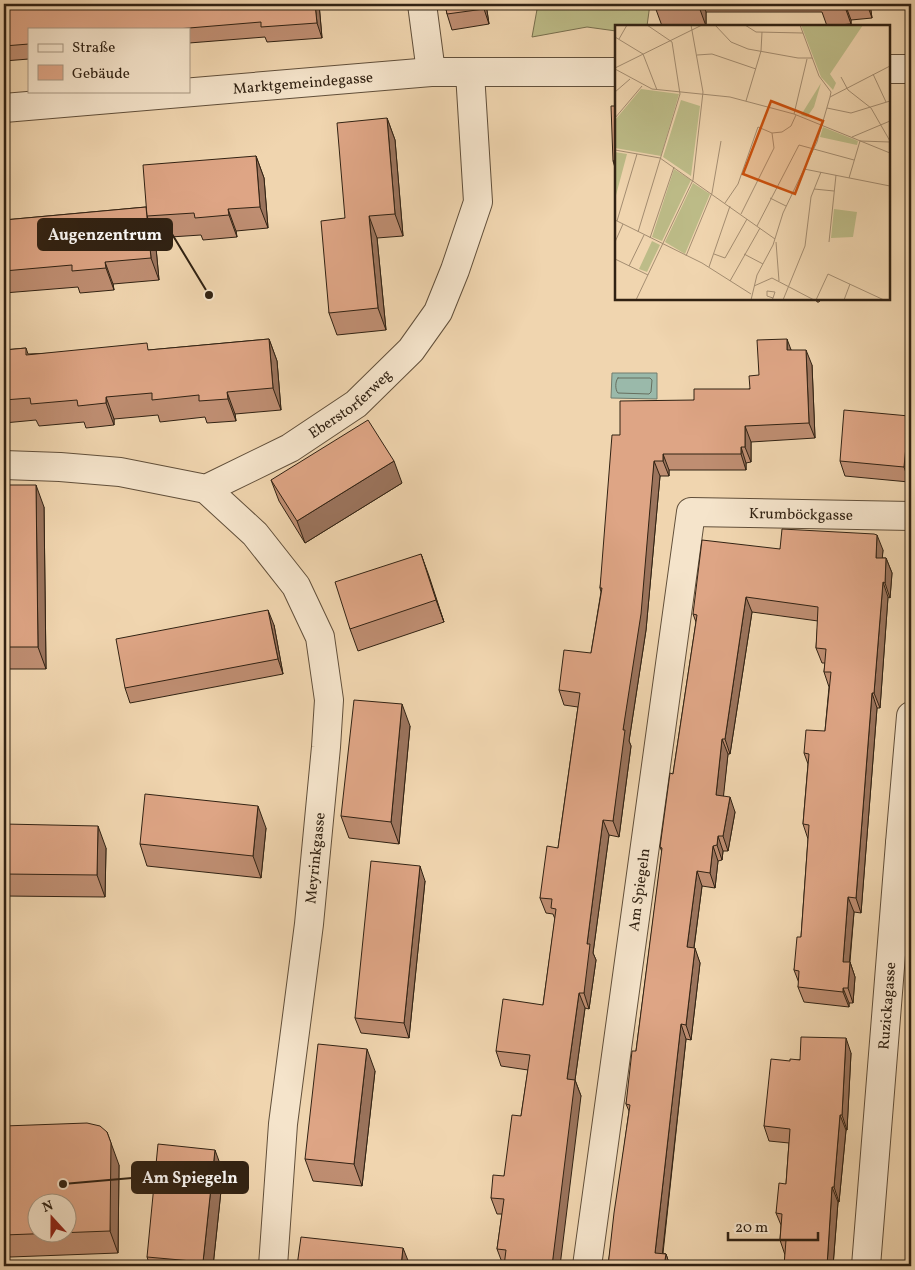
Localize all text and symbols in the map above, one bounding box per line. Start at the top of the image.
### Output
inset map [615,25,890,300]
legend [28,28,190,92]
text: Straße [72,38,115,59]
text: Gebäude [72,64,130,85]
street label: Marktgemeindegasse [232,68,374,101]
callout: Augenzentrum [38,219,172,250]
text: Augenzentrum [48,225,162,247]
street label: Eberstorferweg [305,365,397,445]
street label: Krumböckgasse [749,504,853,527]
street label: Meyrinkgasse [301,811,332,905]
street label: Am Spiegeln [624,847,657,933]
street label: Ruzickagasse [874,961,902,1051]
callout: Am Spiegeln [132,1162,248,1193]
text: Am Spiegeln [142,1168,238,1190]
north arrow [28,1192,78,1242]
text: N [40,1197,56,1218]
scale bar [728,1210,818,1242]
text: 20 m [735,1218,768,1239]

